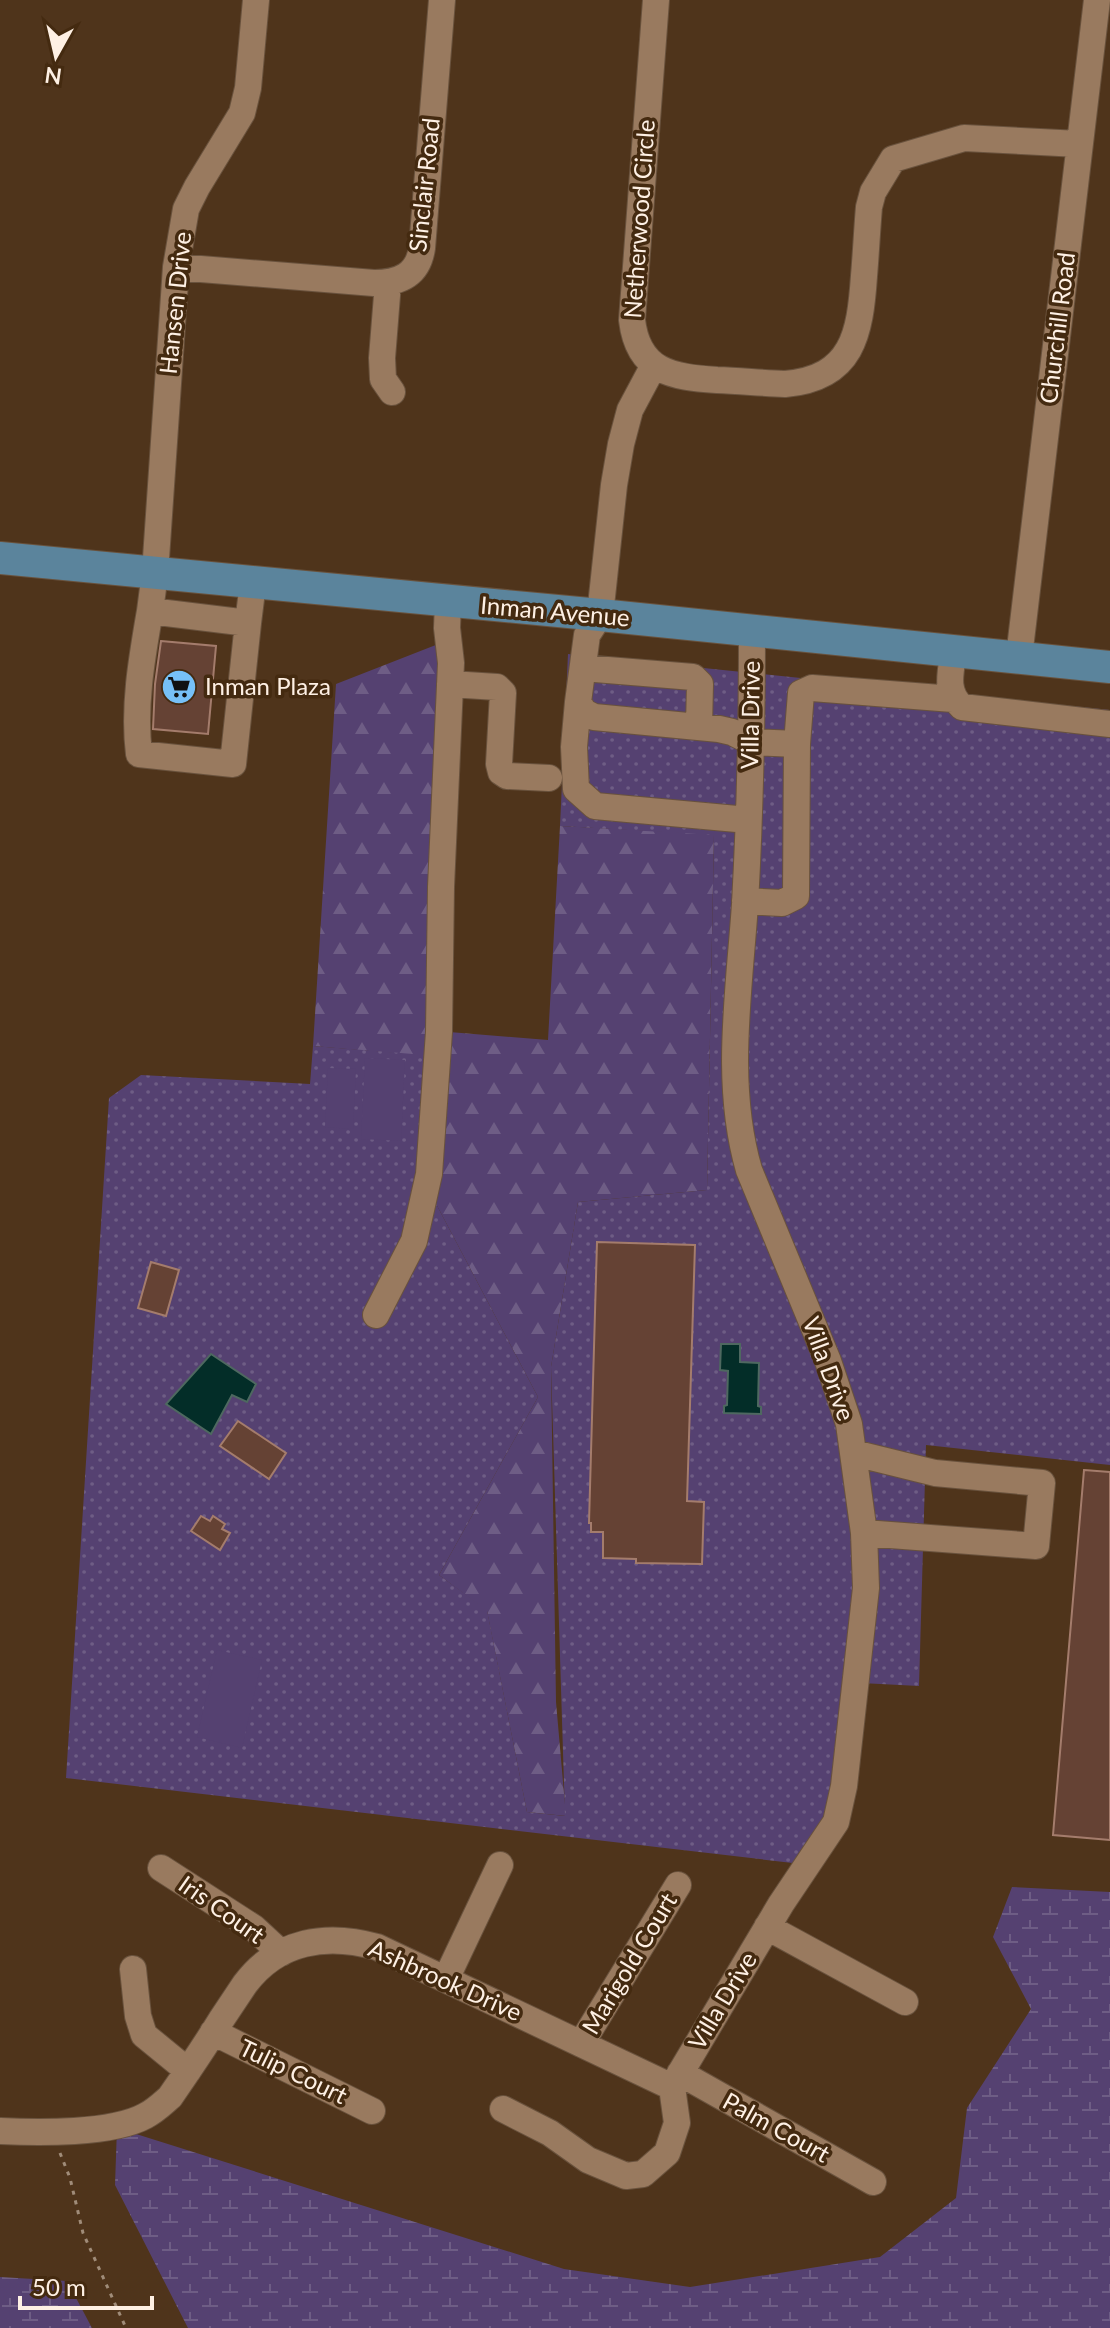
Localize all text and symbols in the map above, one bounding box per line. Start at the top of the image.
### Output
north arrow [16,16,96,96]
text: N [43,62,63,91]
street label: Sinclair Road [402,116,445,253]
street label: Netherwood Circle [617,118,660,319]
street label: Hansen Drive [153,230,196,376]
street label: Churchill Road [1033,250,1080,405]
street label: Inman Avenue [479,590,631,631]
street label: Villa Drive [734,660,765,770]
supermarket icon: Inman Plaza [160,668,198,706]
place label: Inman Plaza [205,671,331,700]
street label: Villa Drive [797,1312,862,1424]
street label: Iris Court [174,1869,271,1949]
street label: Marigold Court [575,1887,682,2039]
street label: Ashbrook Drive [365,1933,527,2026]
street label: Villa Drive [681,1946,762,2054]
street label: Tulip Court [235,2032,353,2109]
street label: Palm Court [718,2085,836,2168]
scale bar [20,2260,152,2310]
text: 50 m [32,2272,86,2301]

